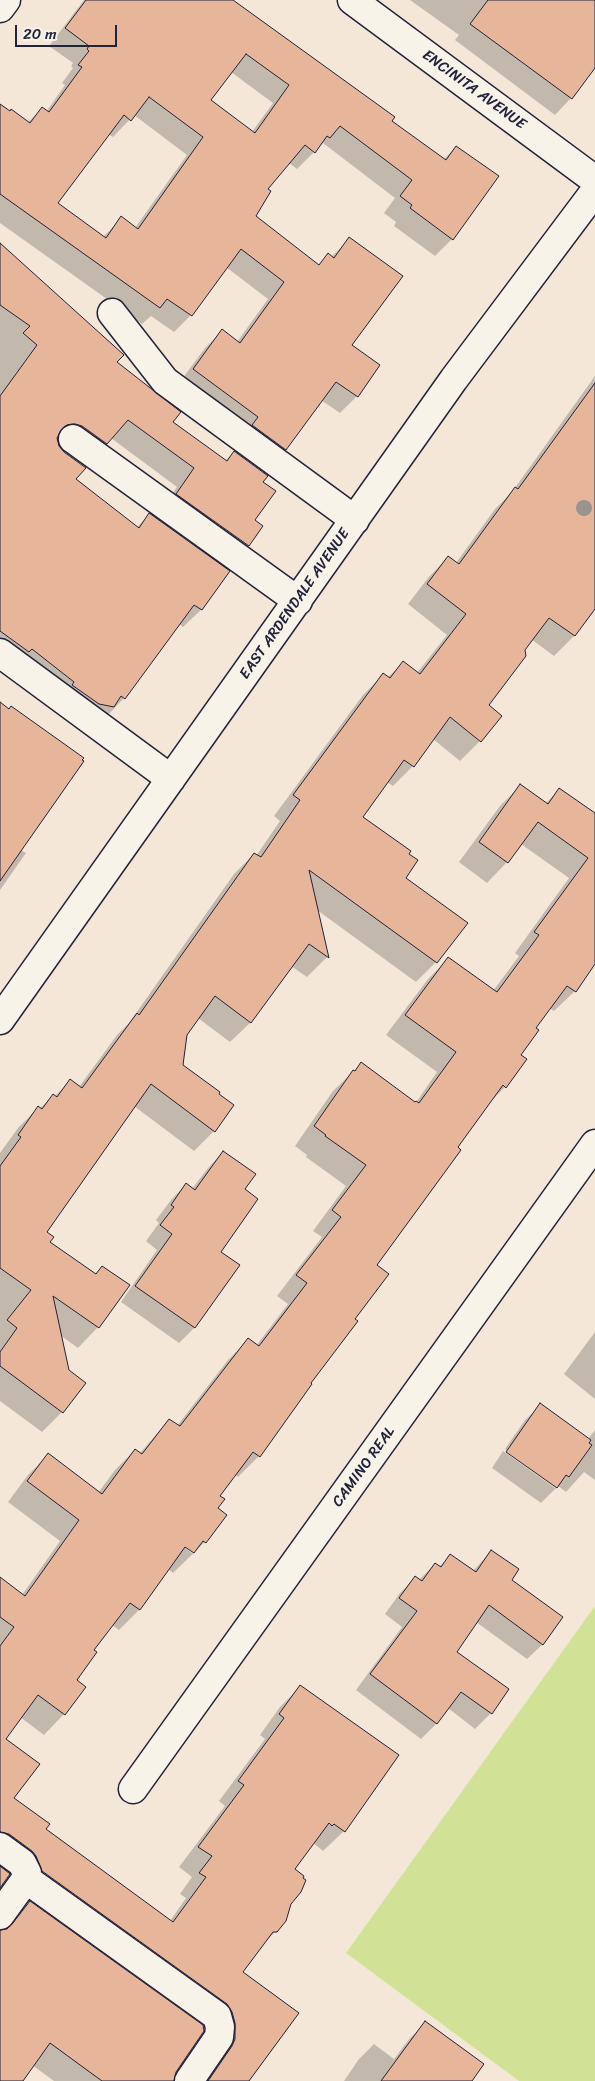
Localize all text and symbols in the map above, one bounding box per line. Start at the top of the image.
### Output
scale bar [18,15,120,47]
text: 20 m [23,21,57,47]
street label: ENCINITA AVENUE [419,46,529,134]
street label: EAST ARDENDALE AVENUE [236,525,354,683]
street label: CAMINO REAL [329,1423,399,1511]

